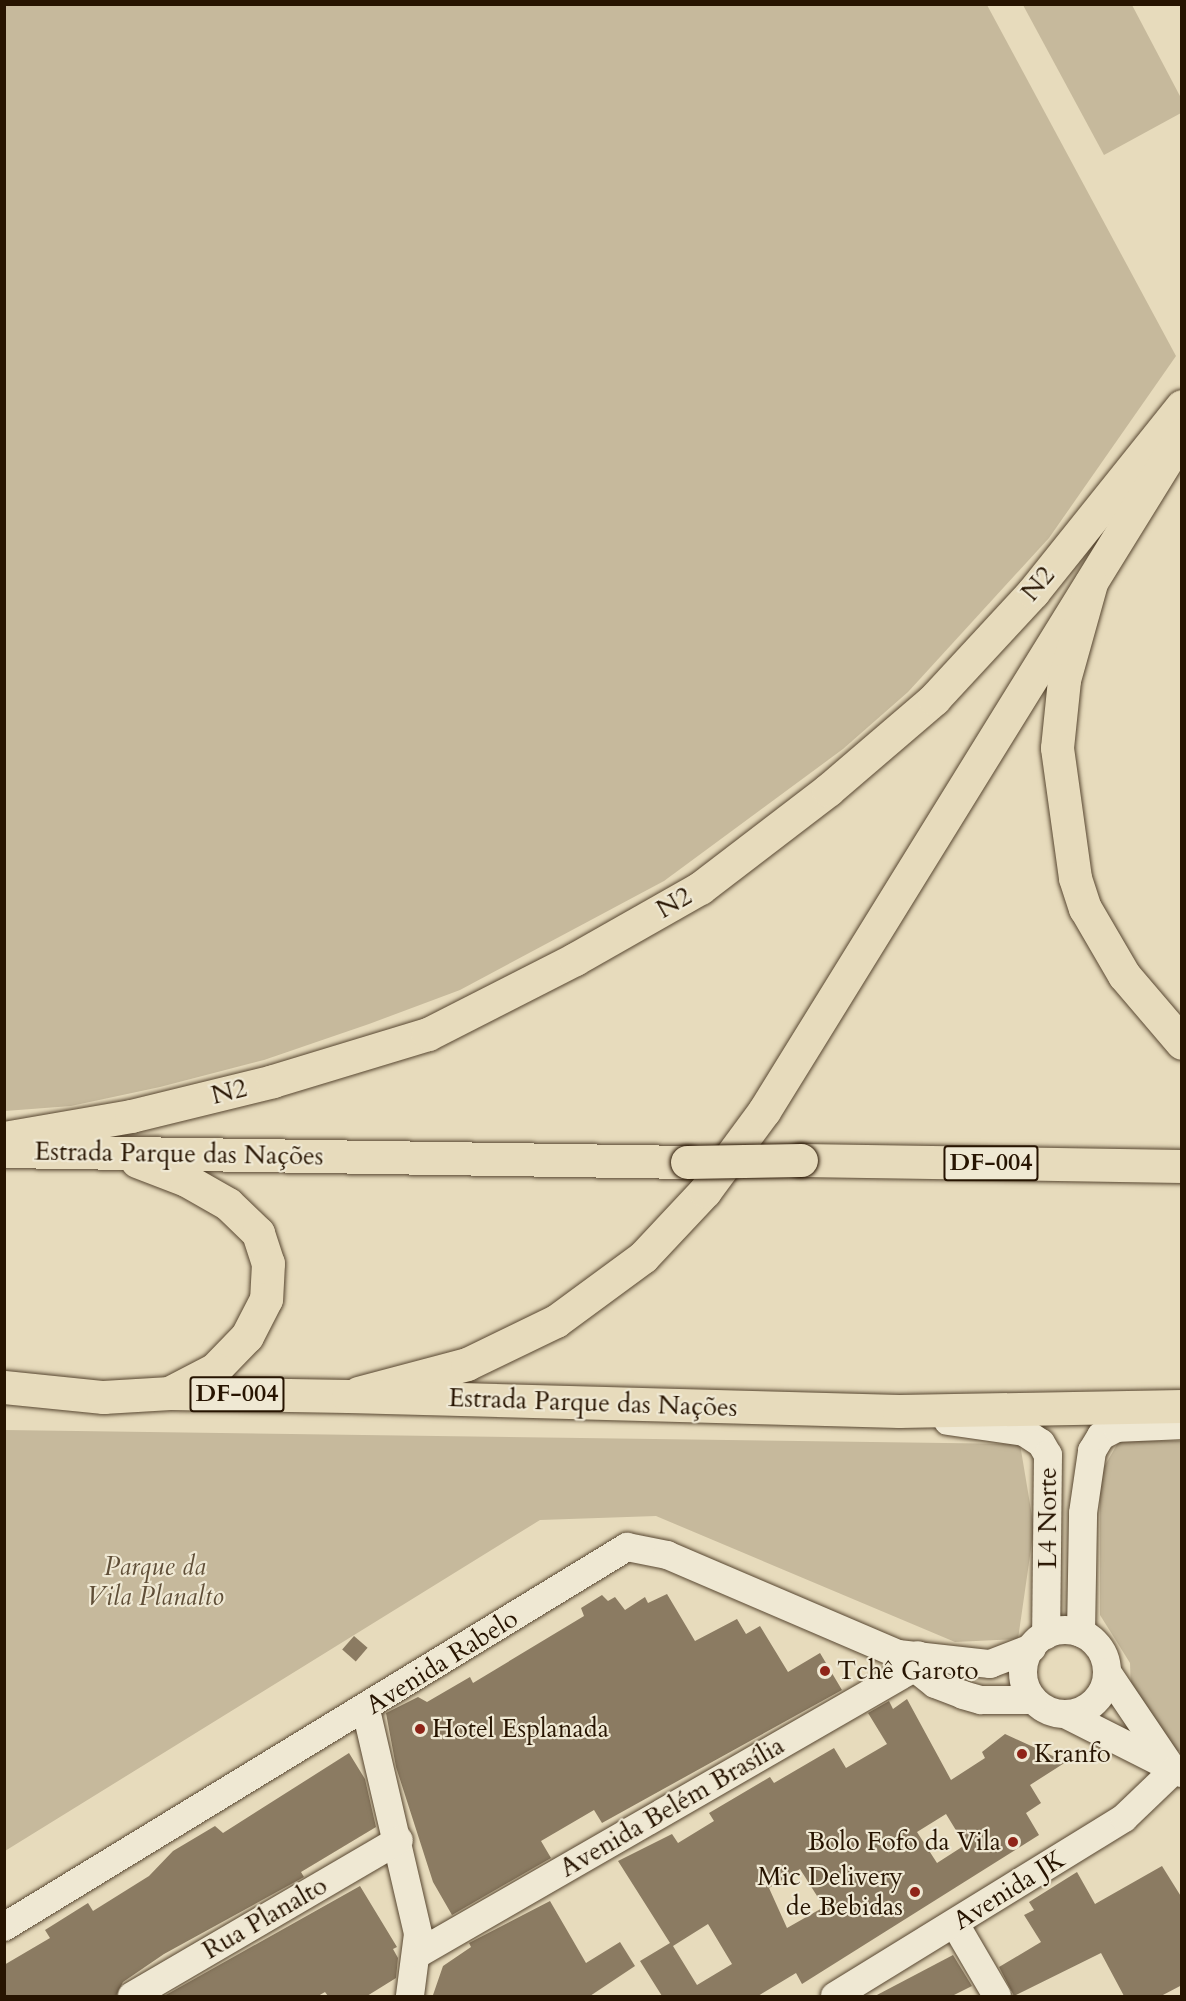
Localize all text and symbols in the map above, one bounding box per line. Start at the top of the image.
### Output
street label: N2 [1015,560,1061,608]
street label: N2 [651,881,697,925]
street label: N2 [208,1073,250,1111]
street label: Estrada Parque das Nações [34,1136,324,1172]
road number: DF-004 [943,1142,1039,1184]
road number: DF-004 [189,1373,285,1415]
street label: Estrada Parque das Nações [448,1382,738,1424]
street label: L4 Norte [1032,1467,1064,1569]
park label: Parque da Vila Planalto [86,1551,224,1612]
street label: Avenida Rabelo [360,1603,524,1721]
place label: Tchê Garoto [837,1655,979,1687]
marker: Tchê Garoto [818,1664,832,1678]
place label: Hotel Esplanada [432,1713,609,1745]
marker: Hotel Esplanada [413,1722,427,1736]
street label: Avenida Belém Brasília [554,1730,790,1884]
place label: Kranfo [1034,1738,1111,1770]
marker: Kranfo [1015,1747,1029,1761]
place label: Bolo Fofo da Vila [807,1826,1001,1858]
marker: Bolo Fofo da Vila [1006,1835,1020,1849]
street label: Avenida JK [947,1843,1071,1937]
place label: Mic Delivery de Bebidas [757,1861,903,1922]
street label: Rua Planalto [197,1870,333,1966]
marker: Mic Delivery de Bebidas [908,1885,922,1899]

